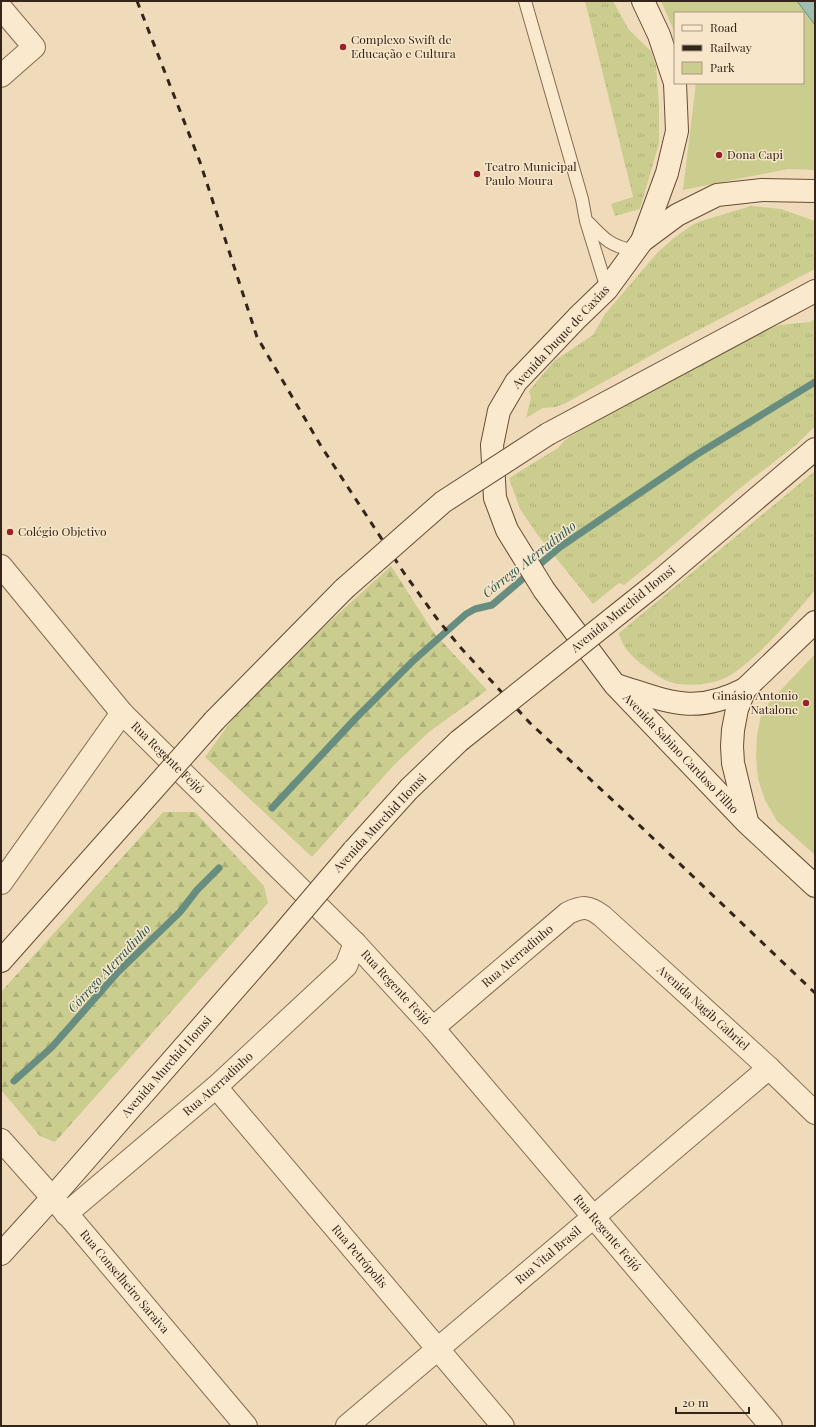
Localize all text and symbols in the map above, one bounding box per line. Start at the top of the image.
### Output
legend [674,12,804,84]
text: Road [710,19,737,35]
place label: Complexo Swift de Educação e Cultura [351,31,456,61]
text: Railway [710,39,752,55]
marker: Complexo Swift de Educação e Cultura [338,42,348,52]
text: Park [710,59,735,75]
place label: Dona Capi [727,146,783,162]
marker: Dona Capi [714,150,724,160]
place label: Teatro Municipal Paulo Moura [485,158,577,188]
marker: Teatro Municipal Paulo Moura [472,169,482,179]
street label: Avenida Duque de Caxias [507,281,612,392]
water label: Córrego Aterradinho [478,517,579,601]
place label: Colégio Objetivo [18,523,107,539]
marker: Colégio Objetivo [5,527,15,537]
street label: Avenida Murchid Homsi [566,561,678,656]
place label: Ginásio Antonio Natalone [712,687,798,717]
street label: Avenida Sabino Cardoso Filho [619,689,743,817]
marker: Ginásio Antonio Natalone [801,698,811,708]
street label: Rua Regente Feijó [128,717,208,797]
street label: Avenida Murchid Homsi [329,769,430,876]
water label: Córrego Aterradinho [63,920,154,1015]
street label: Rua Aterradinho [478,920,556,990]
street label: Rua Regente Feijó [358,946,435,1028]
street label: Avenida Nagib Gabriel [654,961,754,1054]
street label: Avenida Murchid Homsi [117,1012,215,1121]
street label: Rua Aterradinho [179,1047,256,1119]
street label: Rua Regente Feijó [571,1190,645,1274]
street label: Rua Petrópolis [329,1221,392,1291]
street label: Rua Vital Brasil [511,1222,584,1287]
street label: Rua Conselheiro Saraiva [77,1226,174,1336]
scale bar [676,1389,749,1415]
text: 20 m [682,1394,709,1410]

